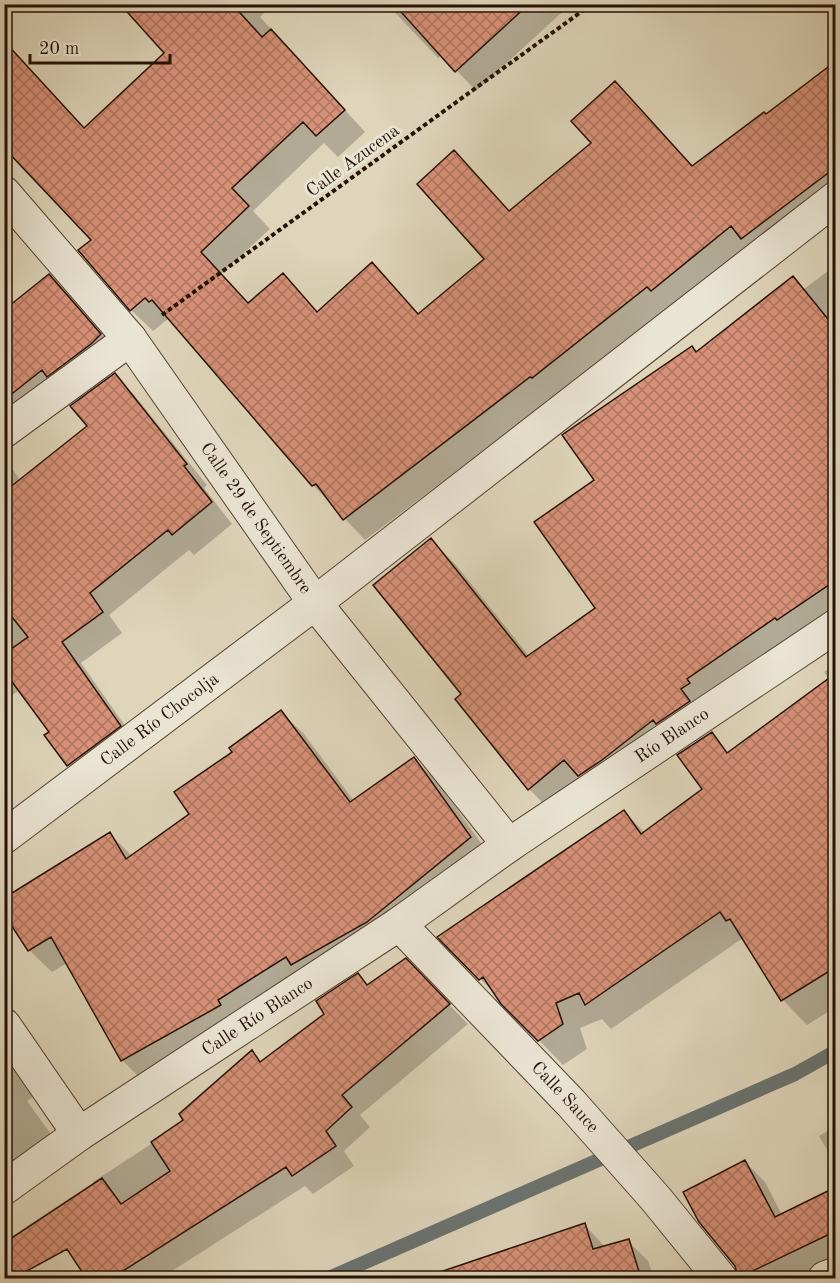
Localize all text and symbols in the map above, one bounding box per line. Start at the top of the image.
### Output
scale bar [30,27,170,65]
text: 20 m [39,40,79,58]
street label: Calle Azucena [303,121,403,201]
street label: Calle 29 de Septiembre [197,440,315,597]
street label: Calle Río Chocolja [97,670,222,770]
street label: Río Blanco [632,705,712,767]
street label: Calle Río Blanco [199,974,316,1060]
street label: Calle Sauce [528,1058,602,1136]

